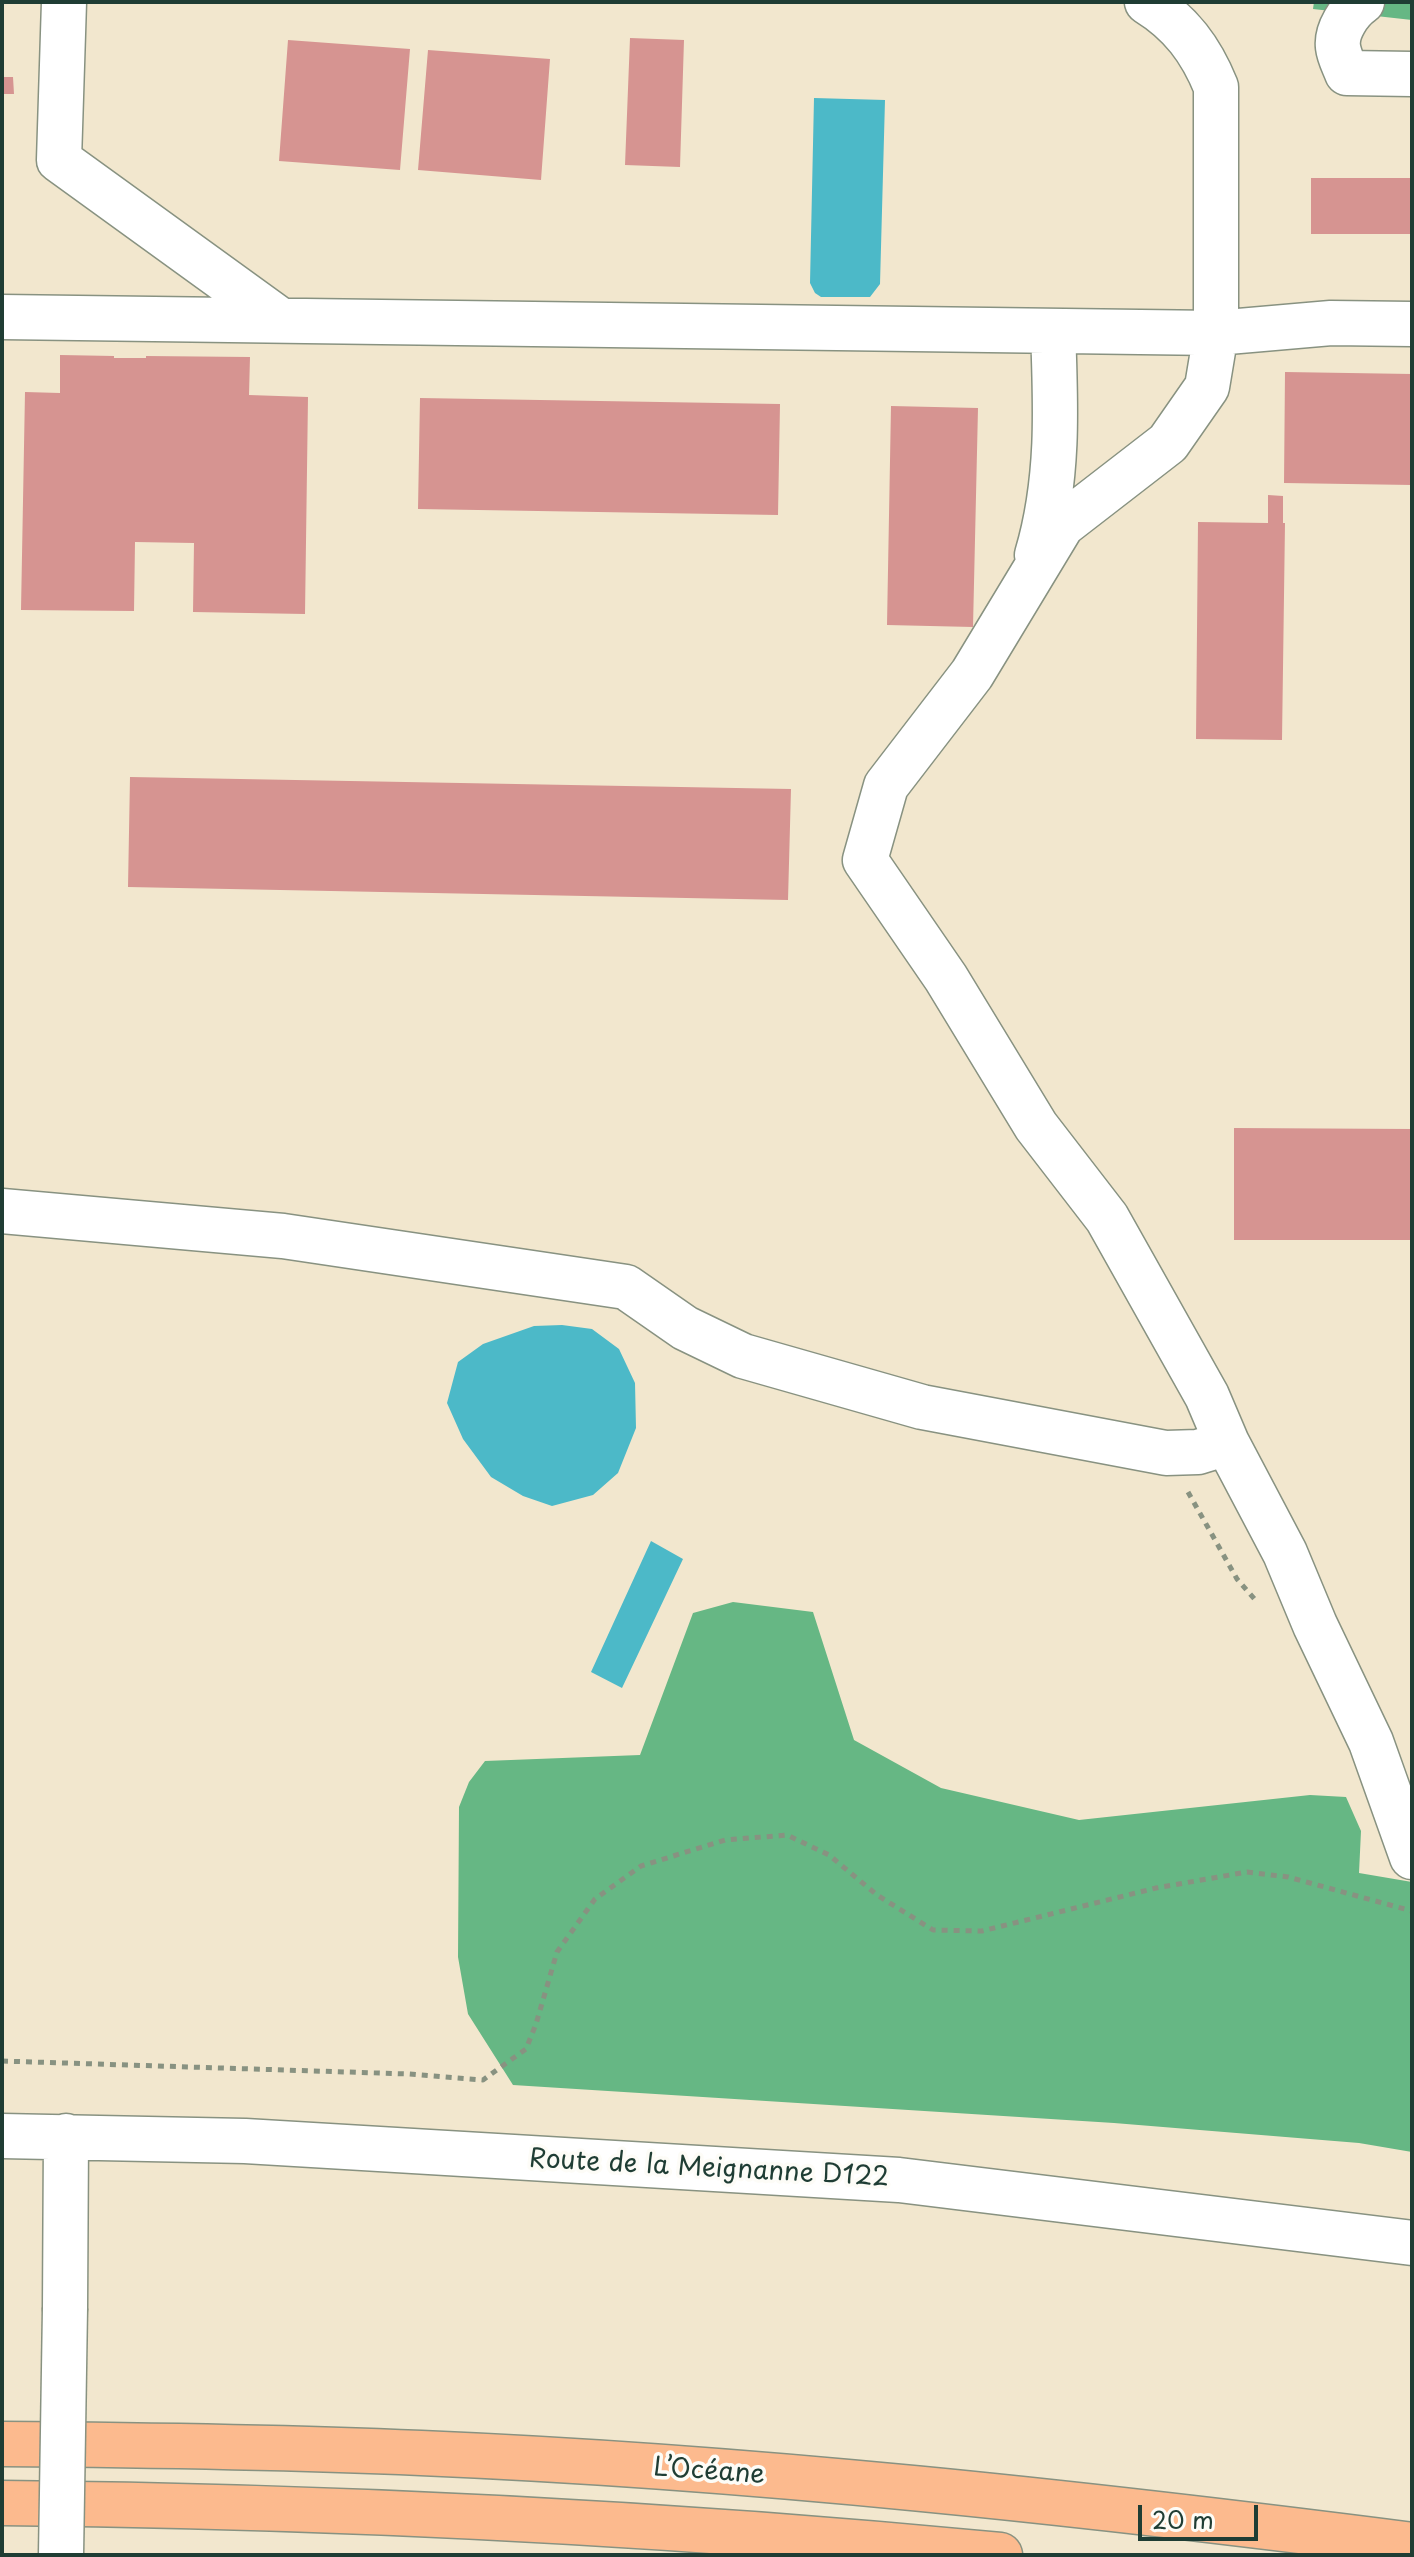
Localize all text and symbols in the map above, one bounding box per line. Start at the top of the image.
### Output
street label: Route de la Meignanne D122 [528,2144,890,2194]
street label: L’Océane [652,2453,766,2491]
scale bar [1142,2489,1262,2539]
text: 20 m [1152,2501,1214,2537]

